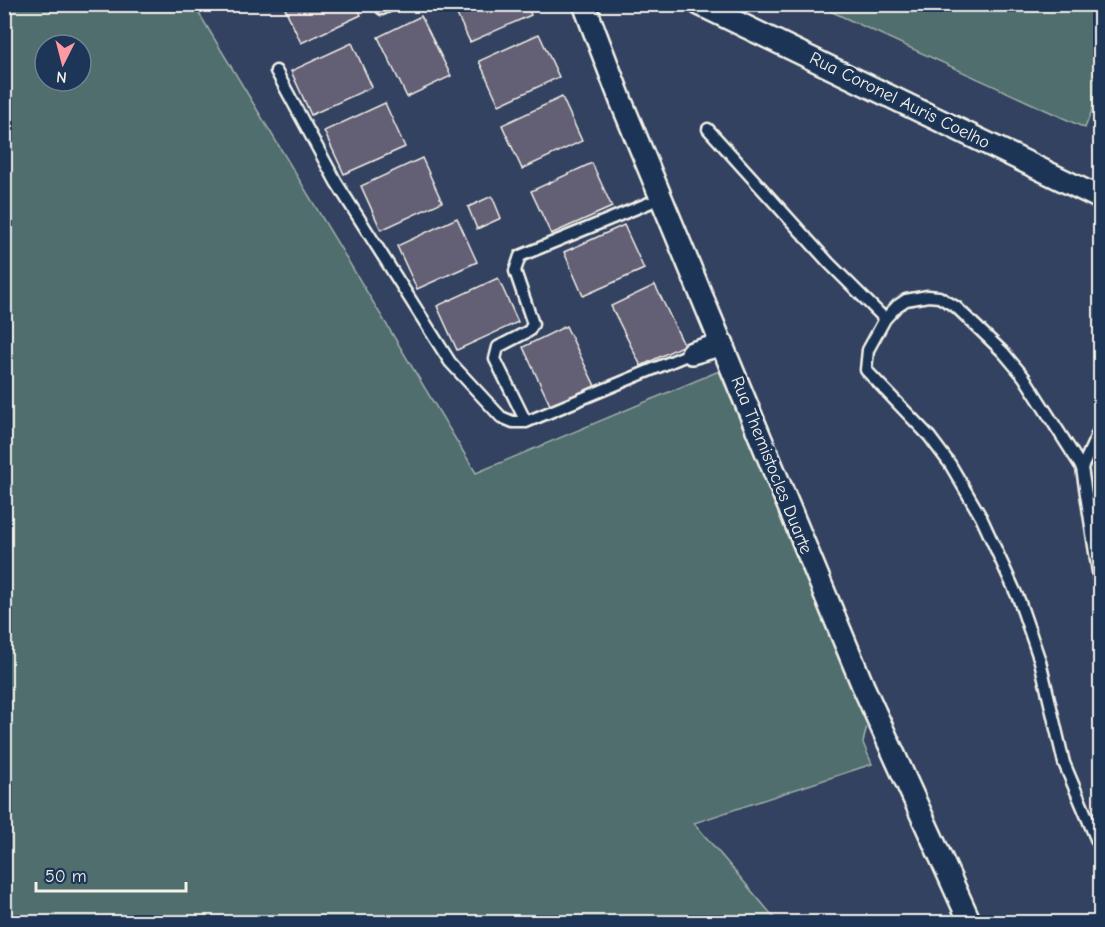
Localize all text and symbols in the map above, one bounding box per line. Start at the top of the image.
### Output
north arrow [33,33,93,93]
street label: Rua Coronel Auris Coelho [806,48,993,153]
text: N [55,67,68,86]
street label: Rua Themistocles Duarte [726,373,817,557]
scale bar [36,855,186,893]
text: 50 m [45,866,87,887]

